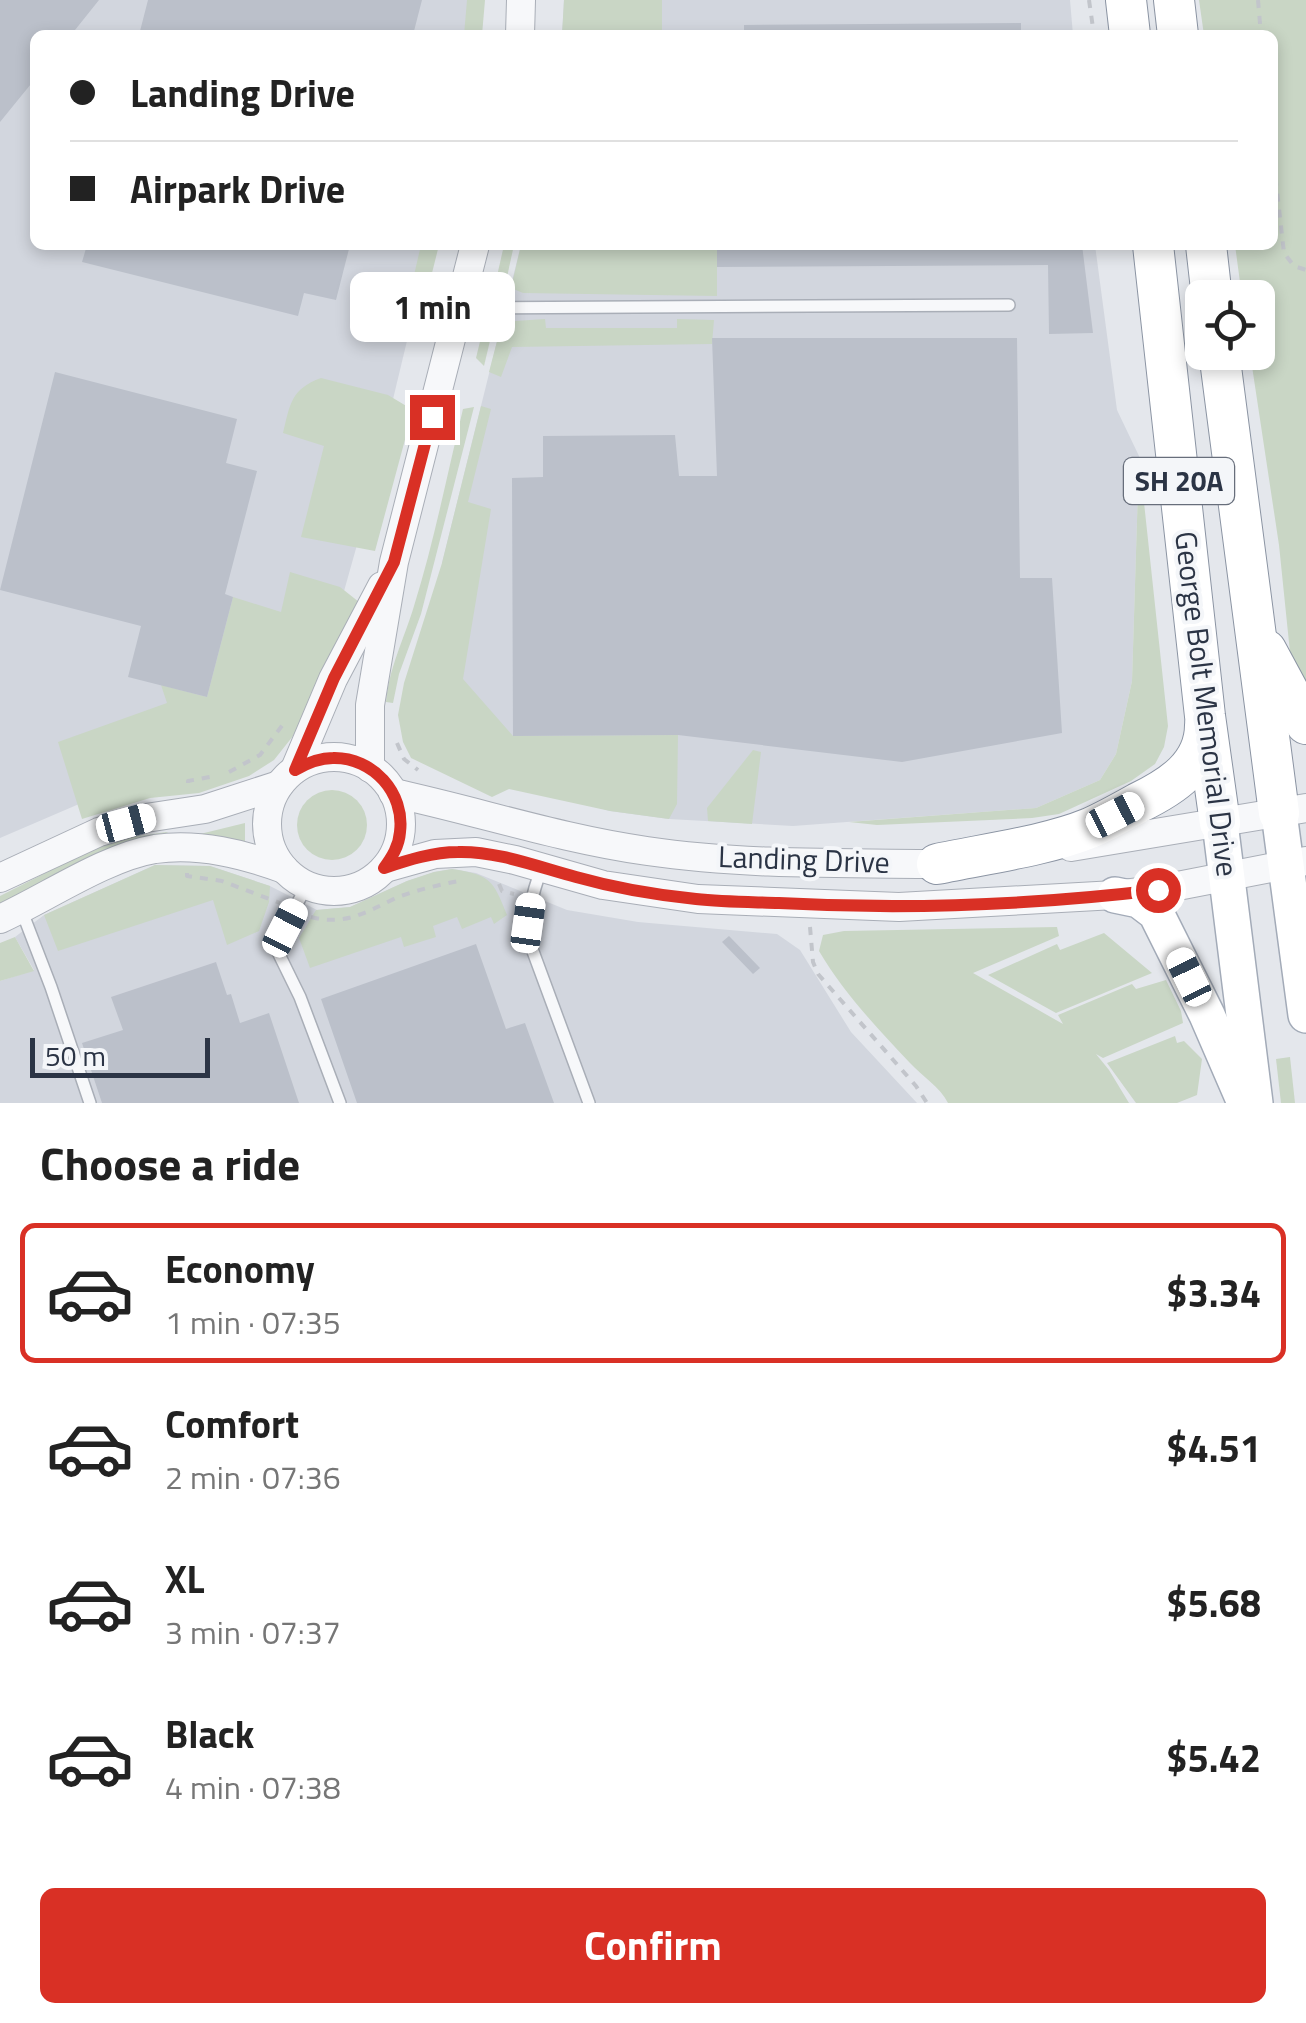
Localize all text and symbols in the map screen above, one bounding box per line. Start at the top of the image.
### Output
text: Landing Drive [130,64,355,122]
text: Airpark Drive [130,160,345,218]
callout: 1 min [350,272,514,342]
map controls [1185,280,1275,370]
button: locate [1185,280,1275,370]
text: 1 min [394,283,471,331]
route end [410,395,455,440]
road number: SH 20A [1124,458,1234,504]
street label: George Bolt Memorial Drive [1163,529,1251,879]
car [1081,788,1149,842]
car [93,801,159,845]
street label: Landing Drive [717,833,891,885]
route start [1136,868,1181,913]
car [509,891,547,955]
car [258,894,312,962]
car [1162,943,1216,1011]
scale bar [30,1033,210,1078]
text: 50 m [45,1034,106,1077]
text: Choose a ride [40,1129,300,1197]
text: Economy [165,1240,315,1298]
icon: car [45,1248,135,1338]
text: $3.34 [1166,1264,1261,1322]
text: 1 min · 07:35 [165,1298,341,1346]
text: Comfort [165,1395,299,1453]
icon: car [45,1403,135,1493]
text: $4.51 [1166,1419,1261,1477]
text: 2 min · 07:36 [165,1453,341,1501]
text: XL [165,1550,205,1608]
icon: car [45,1558,135,1648]
text: $5.68 [1166,1574,1261,1632]
text: 3 min · 07:37 [165,1608,341,1656]
text: Black [165,1705,254,1763]
icon: car [45,1713,135,1803]
text: $5.42 [1166,1729,1261,1787]
text: 4 min · 07:38 [165,1763,341,1811]
button: Confirm [40,1888,1266,2003]

